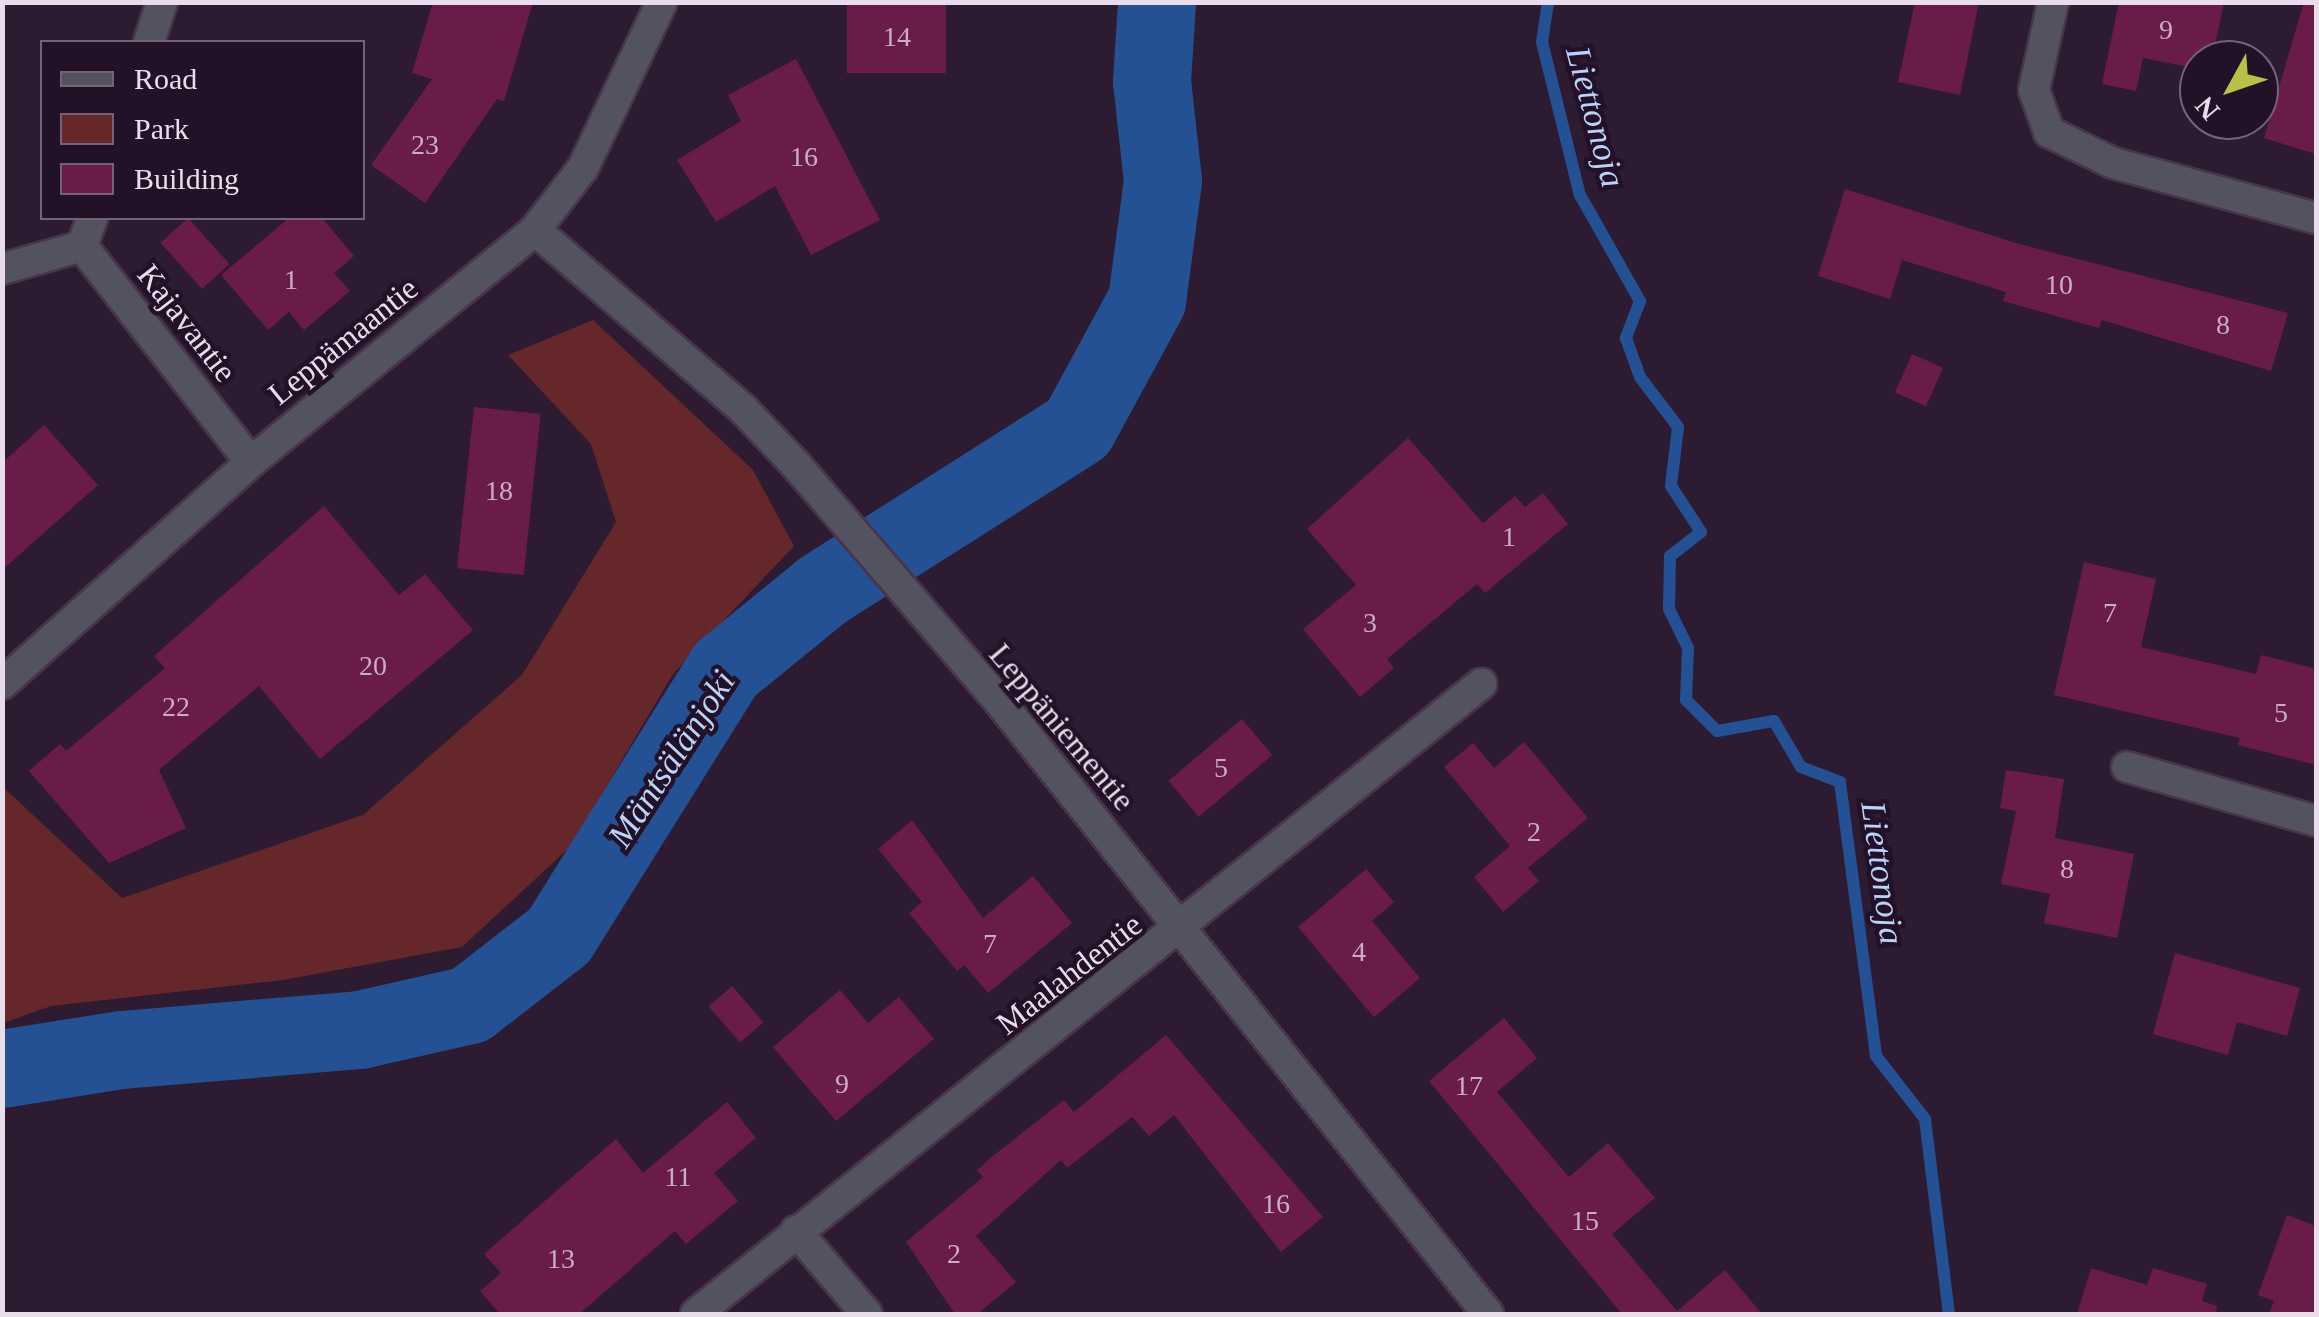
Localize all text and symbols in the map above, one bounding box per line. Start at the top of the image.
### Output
house number: 9 [2159,13,2173,47]
house number: 14 [883,20,911,54]
legend [40,40,365,220]
north arrow [2179,40,2279,140]
water label: Liettonoja [1556,42,1634,192]
text: Road [134,62,197,95]
text: N [2189,91,2226,126]
text: Park [134,112,189,145]
house number: 23 [411,128,439,162]
house number: 16 [790,140,818,174]
text: Building [134,162,239,195]
street label: Kajavantie [129,257,245,389]
house number: 1 [284,263,298,297]
house number: 10 [2045,268,2073,302]
street label: Leppämaantie [260,269,426,413]
house number: 8 [2216,308,2230,342]
house number: 18 [485,474,513,508]
house number: 1 [1502,520,1516,554]
house number: 7 [2103,596,2117,630]
house number: 3 [1363,606,1377,640]
street label: Leppäniementie [981,636,1143,818]
house number: 20 [359,649,387,683]
water label: Mäntsälänjoki [599,663,745,855]
house number: 22 [162,690,190,724]
house number: 5 [2274,696,2288,730]
house number: 5 [1214,751,1228,785]
water label: Liettonoja [1851,799,1913,947]
house number: 2 [1527,815,1541,849]
house number: 8 [2060,852,2074,886]
street label: Maalahdentie [989,905,1149,1043]
house number: 7 [983,927,997,961]
house number: 4 [1352,935,1366,969]
house number: 9 [835,1067,849,1101]
house number: 17 [1455,1069,1483,1103]
house number: 11 [665,1160,691,1194]
house number: 16 [1262,1187,1290,1221]
house number: 15 [1571,1204,1599,1238]
house number: 2 [947,1237,961,1271]
house number: 13 [547,1242,575,1276]

